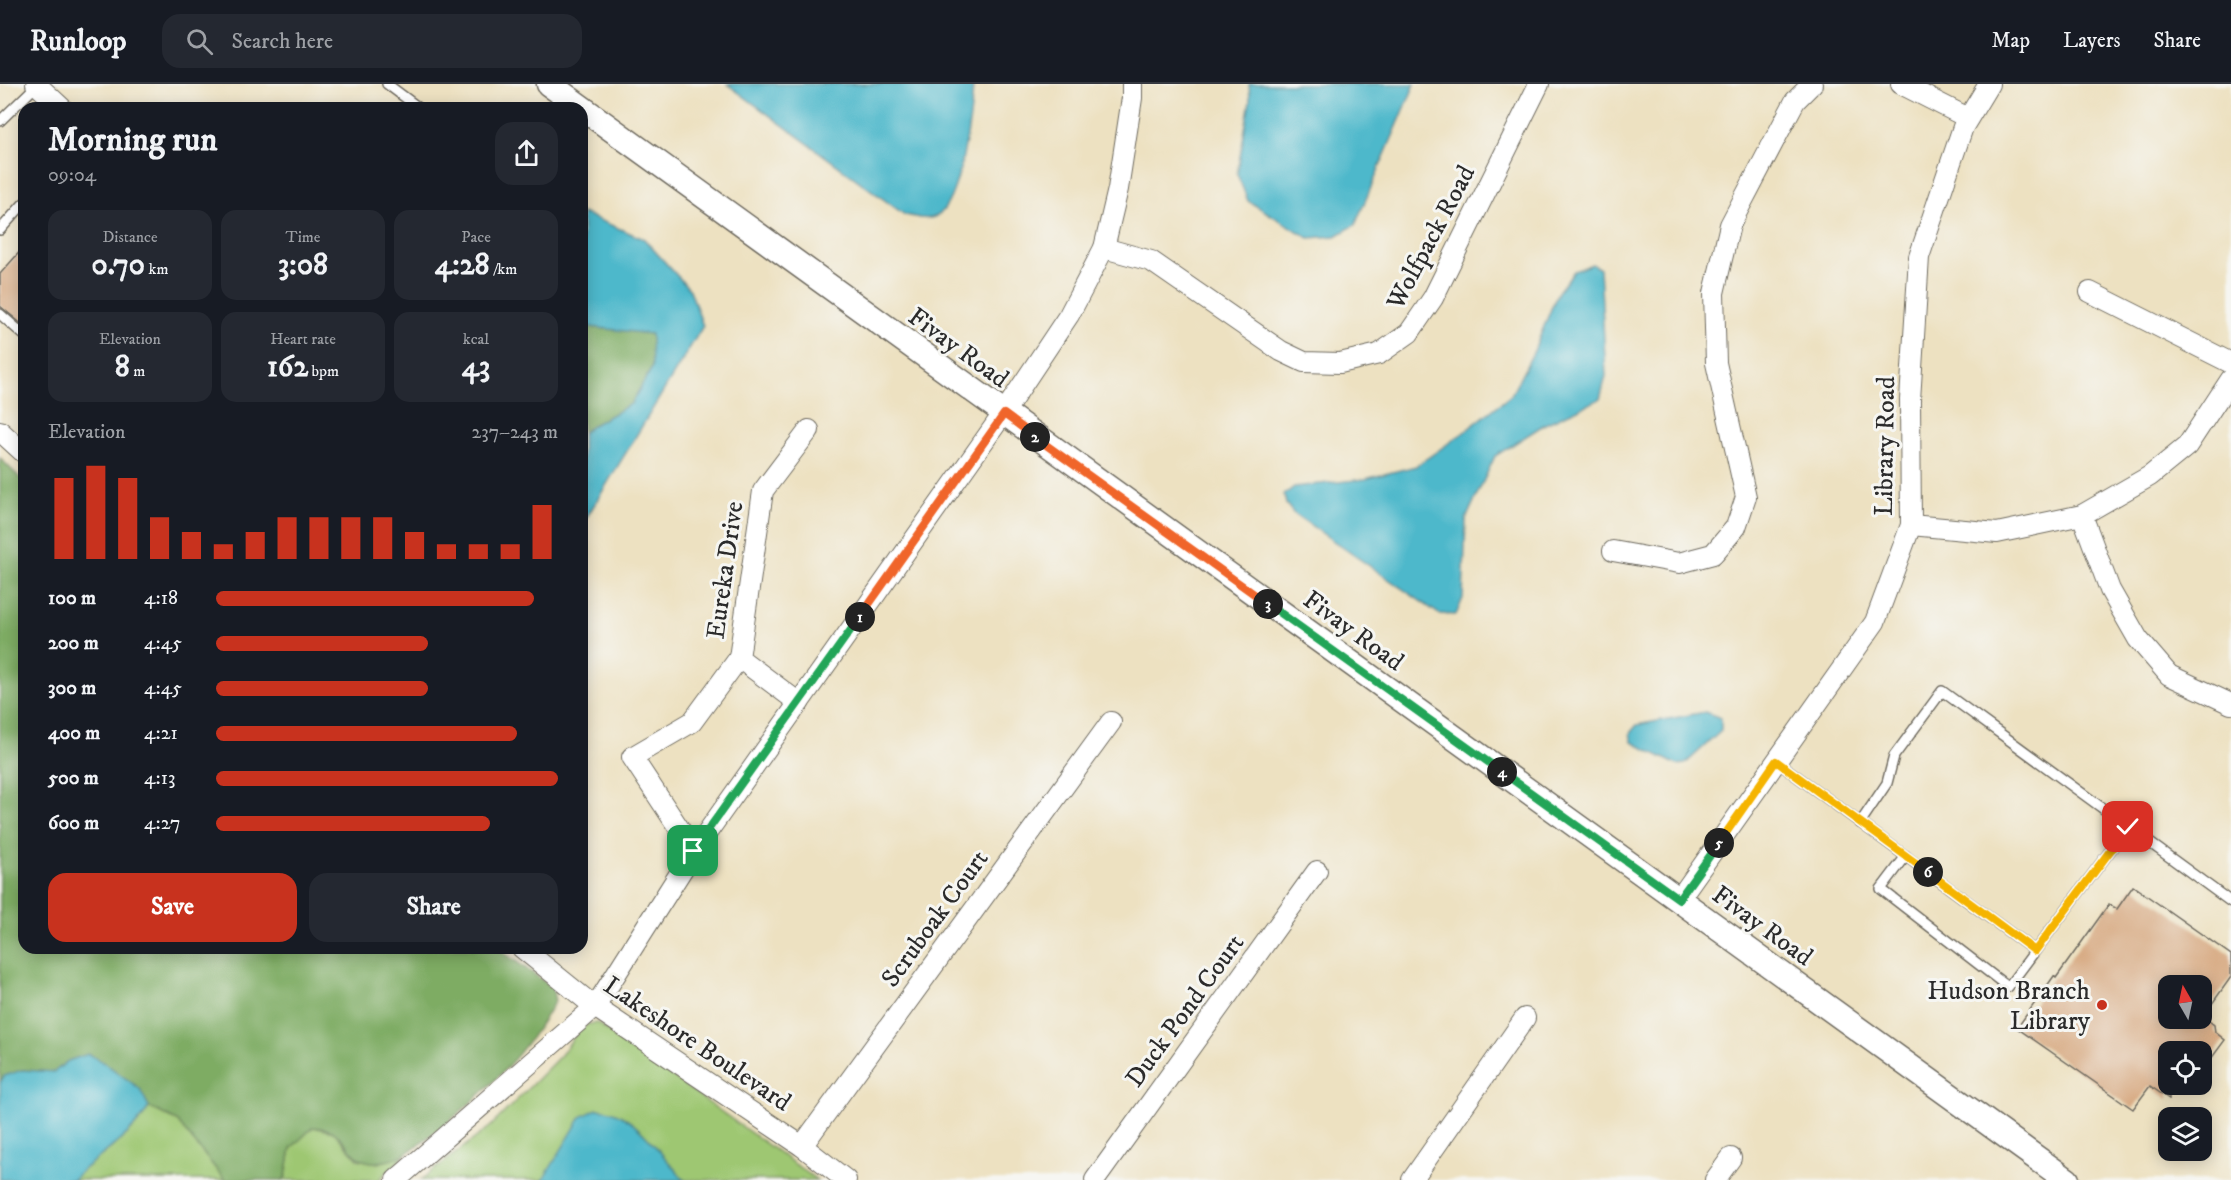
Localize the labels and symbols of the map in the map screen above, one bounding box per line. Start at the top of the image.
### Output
street label: Wolfpack Road [1379,160,1483,316]
street label: Fivay Road [901,301,1015,396]
street label: Library Road [1868,376,1903,516]
pin: 2 [1020,422,1050,452]
street label: Eureka Drive [699,499,751,641]
street label: Fivay Road [1296,584,1410,679]
pin: 3 [1253,589,1283,619]
pin: 1 [845,602,875,632]
pin: 4 [1487,757,1517,787]
pin [2102,801,2153,852]
pin [667,825,718,876]
pin: 5 [1704,828,1734,858]
street label: Scruboak Court [874,844,996,994]
pin: 6 [1913,857,1943,887]
street label: Fivay Road [1705,879,1819,974]
street label: Duck Pond Court [1119,928,1252,1094]
street label: Lakeshore Boulevard [597,969,797,1119]
place label: Hudson Branch Library [1927,975,2091,1038]
north arrow [2158,975,2212,1029]
marker: Hudson Branch Library [2095,998,2109,1012]

